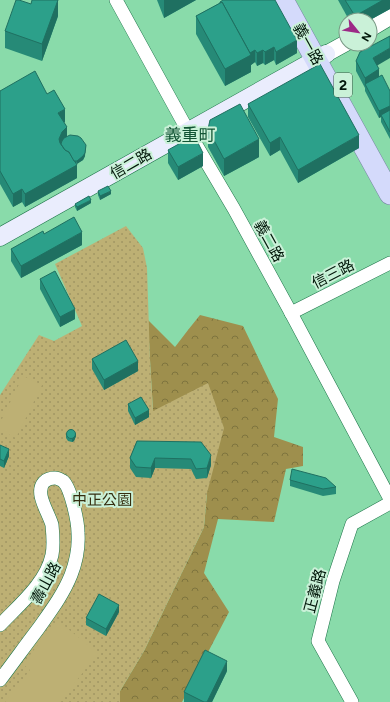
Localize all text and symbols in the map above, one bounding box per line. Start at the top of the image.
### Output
north arrow [338,12,378,52]
street label: 義一路 [289,20,327,68]
text: N [358,30,374,44]
road number: 2 [334,73,352,97]
district label: 義重町 [165,125,216,145]
street label: 信二路 [107,145,155,183]
street label: 義二路 [250,217,288,265]
street label: 信三路 [309,256,357,292]
park label: 中正公園 [72,491,132,509]
street label: 壽山路 [27,559,65,607]
street label: 正義路 [300,567,330,615]

